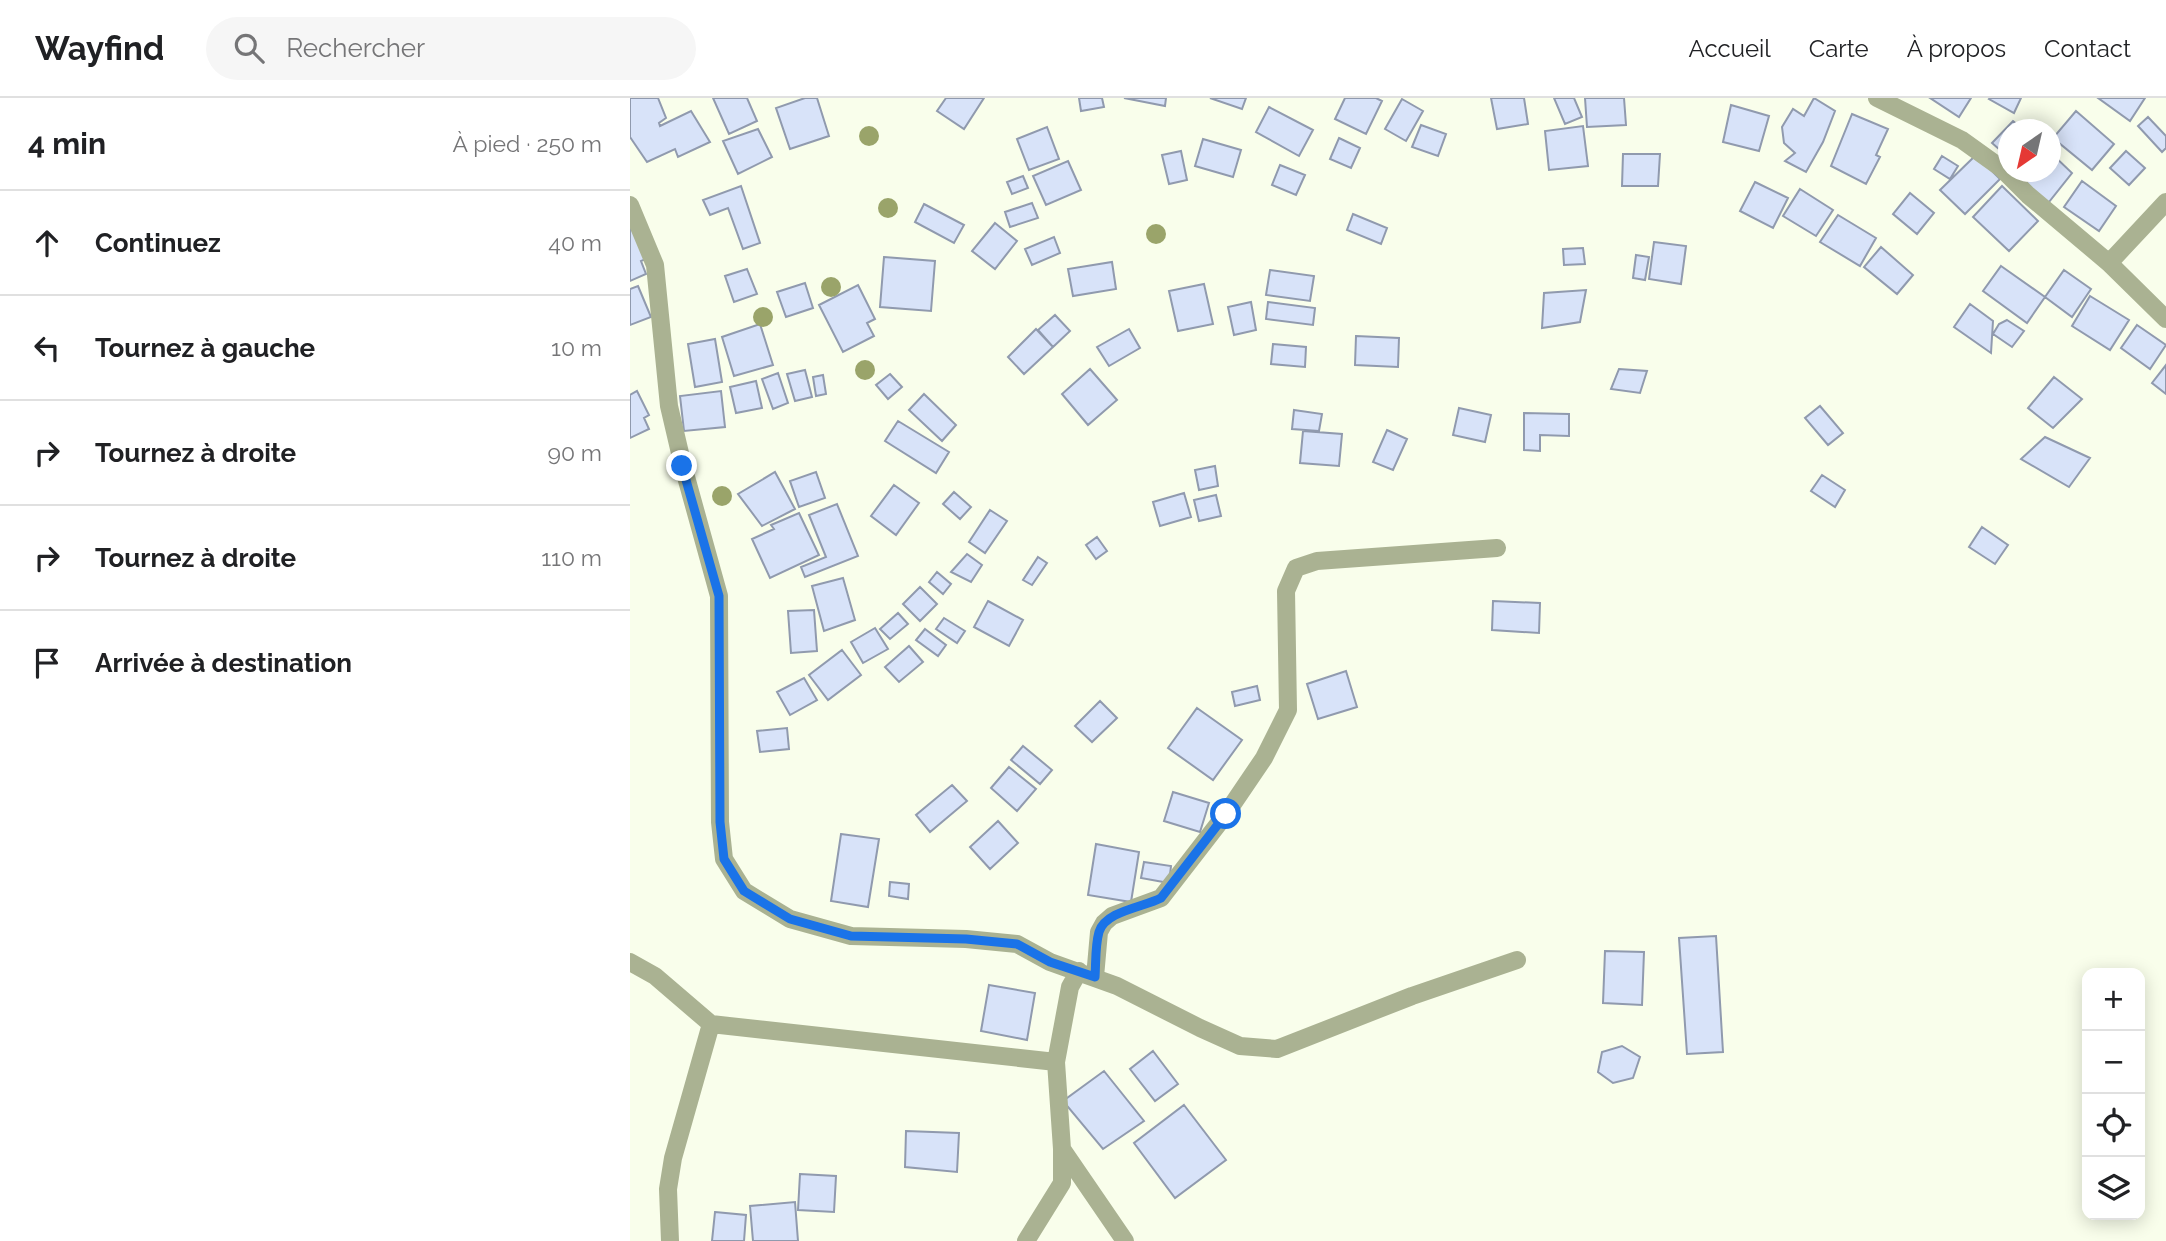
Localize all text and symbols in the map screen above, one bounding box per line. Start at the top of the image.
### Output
search box [206,17,696,80]
text: Wayfind [35,29,164,68]
icon: search [230,29,268,67]
text: Rechercher [286,33,425,63]
text: Accueil [1689,34,1771,63]
text: Carte [1809,34,1869,63]
text: À propos [1907,34,2006,63]
text: Contact [2044,34,2131,63]
north arrow [1998,119,2061,182]
text: 4 min [28,126,106,161]
text: À pied · 250 m [453,130,602,157]
icon: ahead [28,224,66,262]
text: Continuez [95,228,221,258]
text: 40 m [548,229,602,256]
icon: left [28,329,66,367]
text: Tournez à gauche [95,333,315,363]
text: 10 m [551,334,602,361]
icon: right [28,434,66,472]
text: Tournez à droite [95,438,296,468]
text: 90 m [547,439,602,466]
route end [666,450,697,481]
icon: right [28,539,66,577]
text: Tournez à droite [95,543,296,573]
text: 110 m [541,544,602,571]
icon: arrive [28,644,66,682]
text: Arrivée à destination [95,648,352,678]
route start [1210,798,1241,829]
map controls [2082,968,2145,1220]
button: + [2082,968,2145,1031]
button: − [2082,1031,2145,1094]
button: locate [2082,1094,2145,1157]
button: layers [2082,1157,2145,1220]

